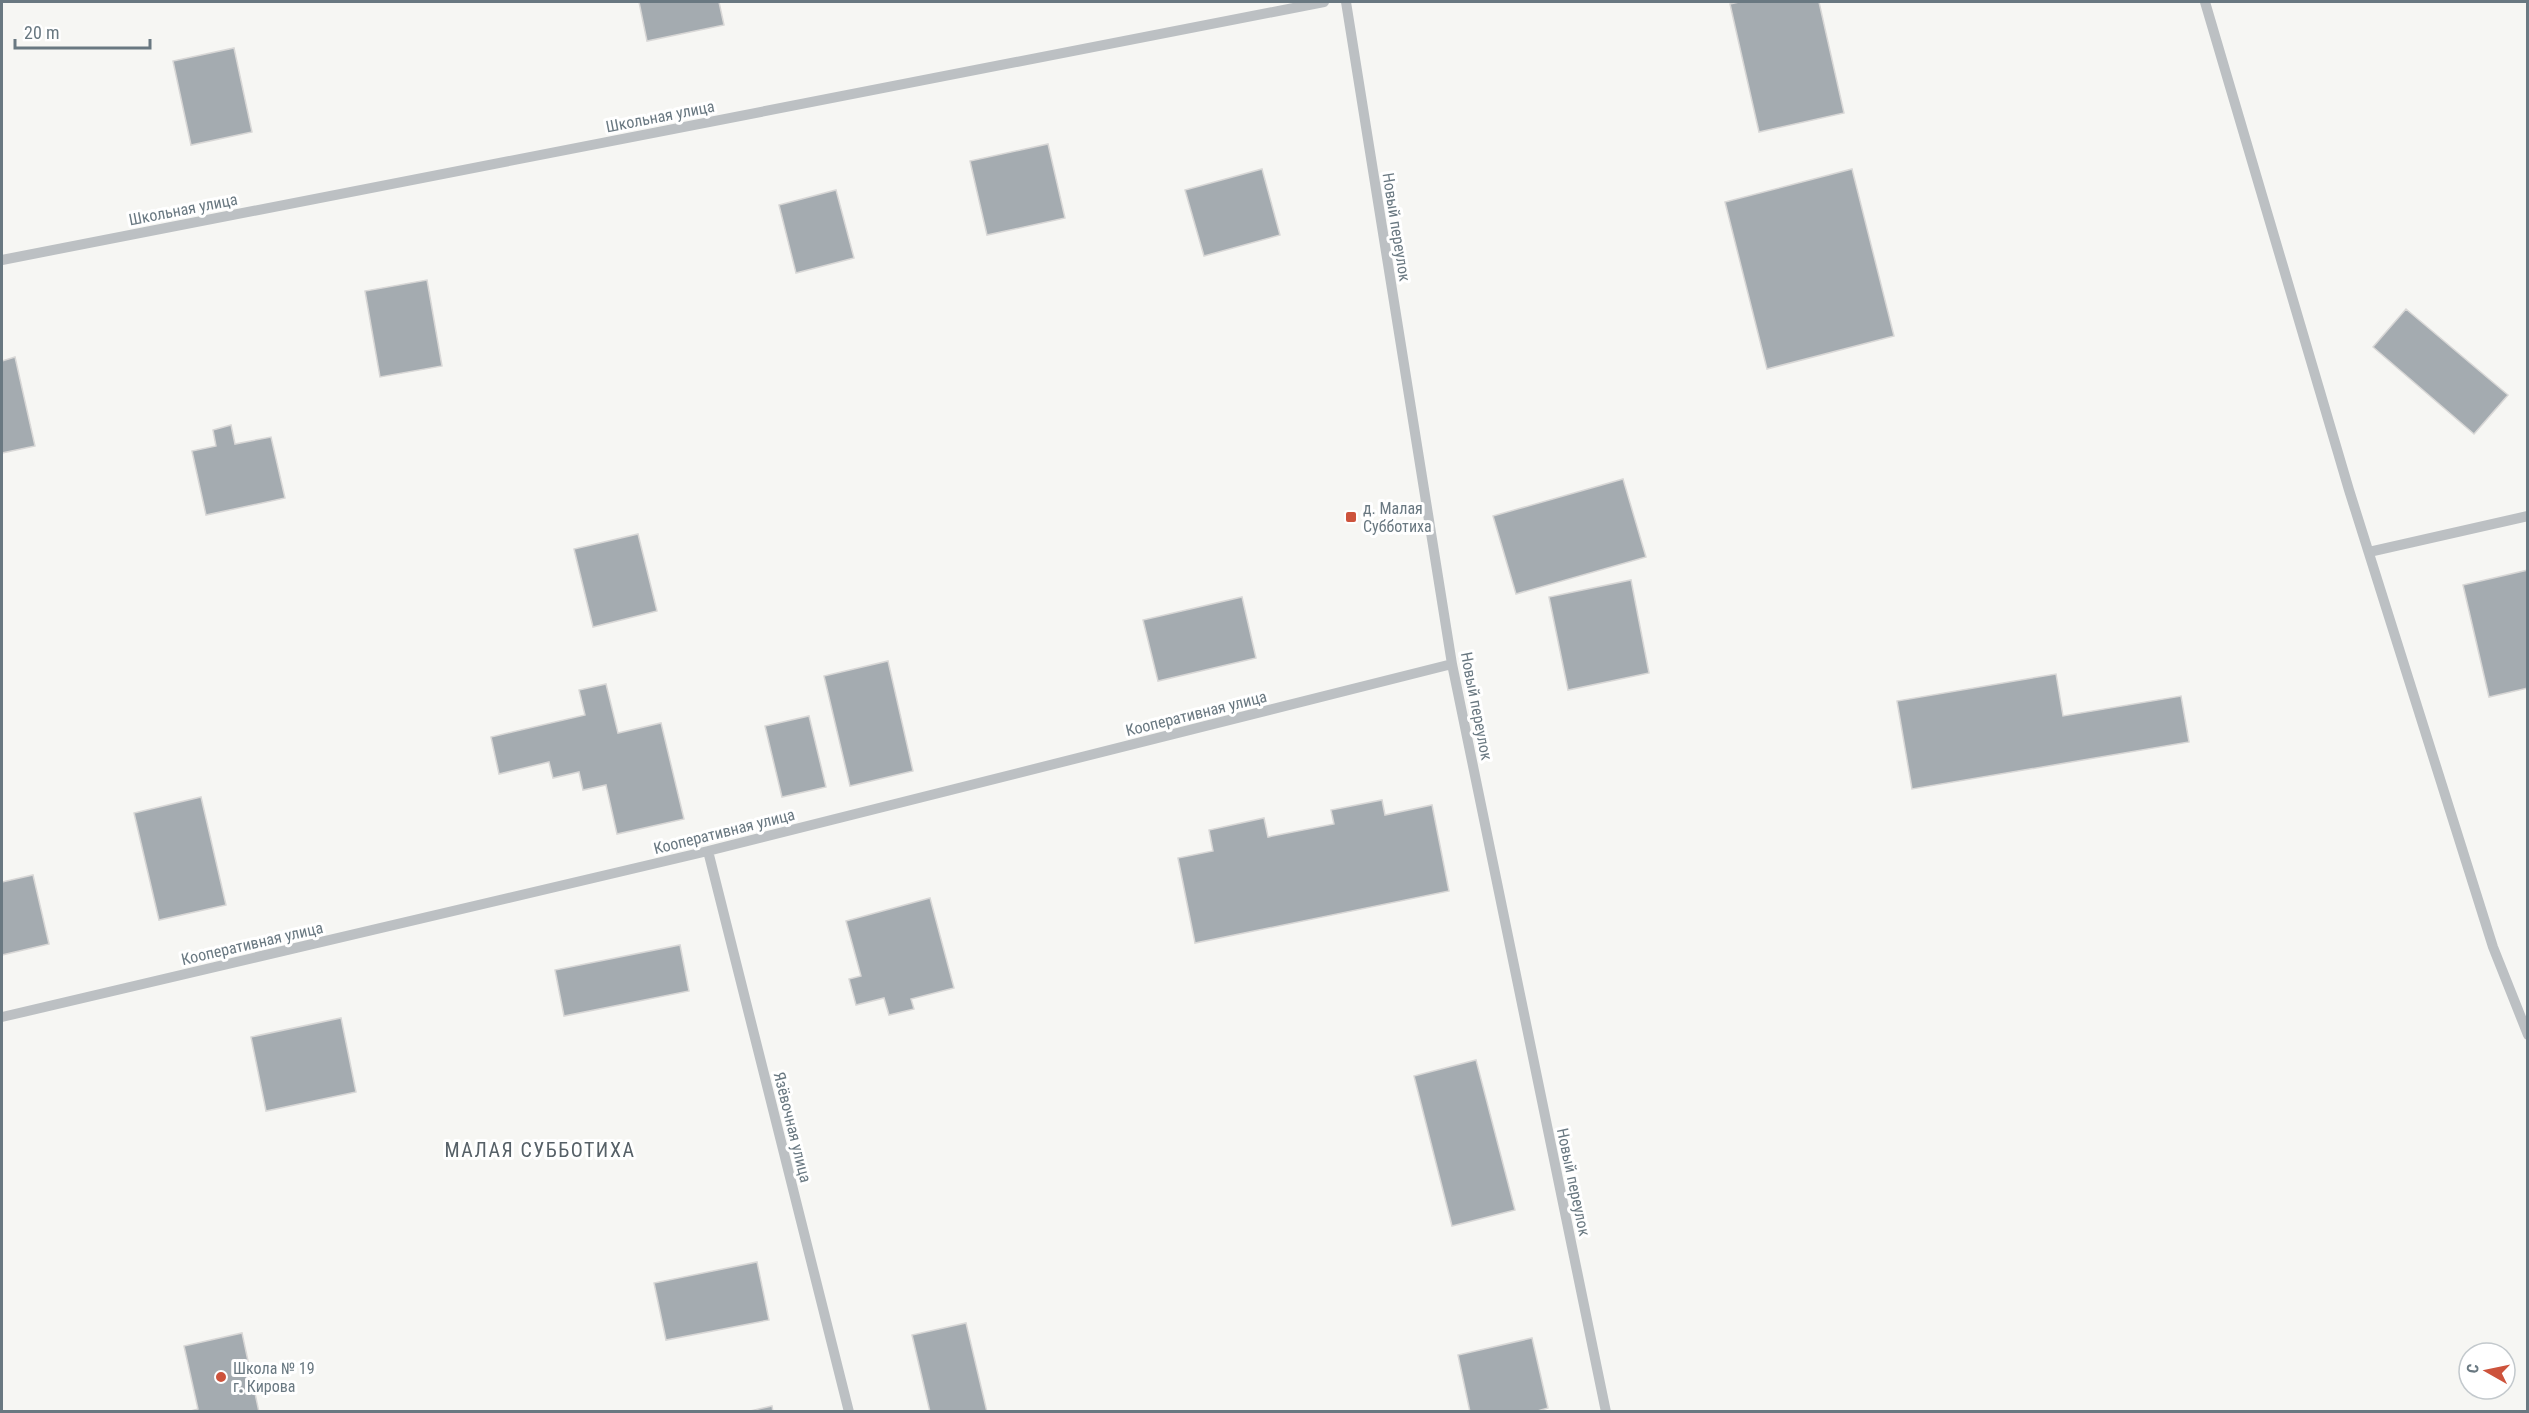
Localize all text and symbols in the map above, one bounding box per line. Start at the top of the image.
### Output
scale bar [15,12,150,50]
text: 20 m [24,22,59,43]
street label: Школьная улица [604,97,716,136]
street label: Новый переулок [1379,171,1415,283]
street label: Школьная улица [127,190,239,229]
place label: д. Малая Субботиха [1363,499,1432,536]
marker: д. Малая Субботиха [1344,510,1358,524]
street label: Новый переулок [1457,650,1496,762]
street label: Кооперативная улица [1124,687,1269,740]
street label: Кооперативная улица [652,805,797,858]
street label: Кооперативная улица [179,918,325,969]
street label: Язёвочная улица [770,1070,815,1184]
street label: Новый переулок [1553,1126,1594,1238]
district label: МАЛАЯ СУББОТИХА [445,1138,635,1162]
north arrow [2457,1341,2517,1401]
place label: Школа № 19 г. Кирова [233,1359,315,1396]
text: С [2463,1363,2483,1375]
marker: Школа № 19 г. Кирова [214,1370,228,1384]

